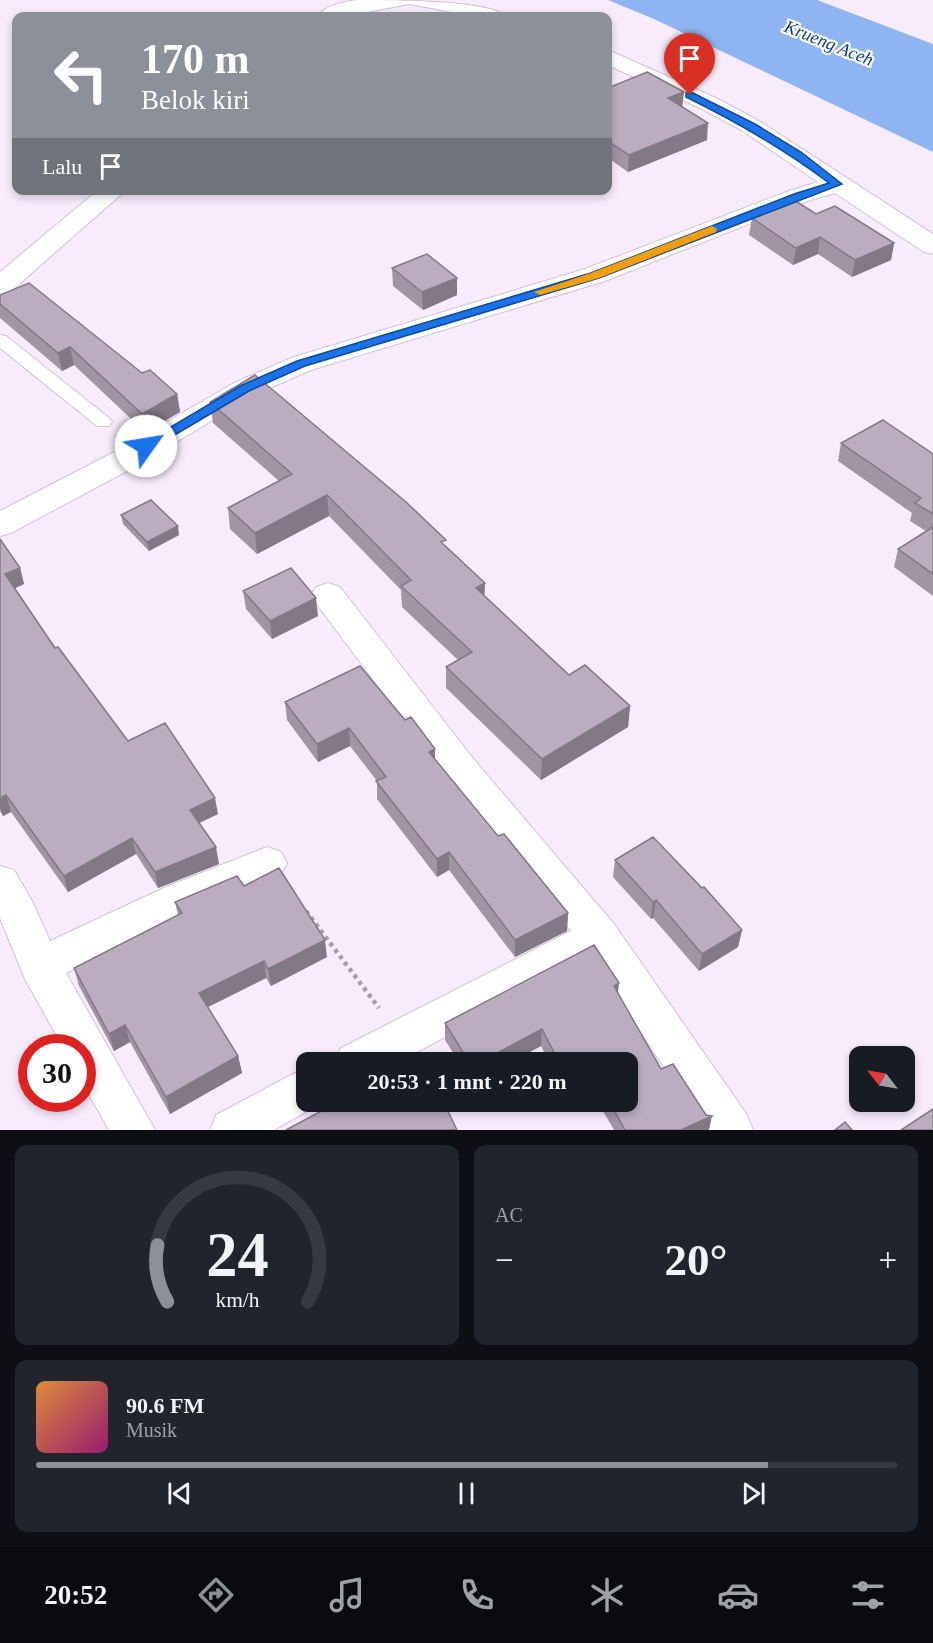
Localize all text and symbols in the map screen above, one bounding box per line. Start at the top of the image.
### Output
water label: Krueng Aceh [781,16,876,70]
pin [664,33,715,95]
icon: left [42,36,120,114]
text: 170 m [141,36,250,82]
icon: arrive [673,42,706,75]
text: Belok kiri [141,85,250,115]
icon: arrive [94,150,127,183]
text: Lalu [42,154,82,179]
position arrow [114,414,178,478]
speed limit sign: 30 [18,1034,96,1112]
north arrow [849,1046,915,1112]
map controls [849,1046,915,1112]
text: 20:53 · 1 mnt · 220 m [367,1069,567,1094]
text: AC [495,1204,523,1226]
text: 24 [206,1220,268,1289]
text: 20° [665,1235,728,1285]
text: − [495,1242,514,1278]
text: + [878,1242,897,1278]
text: km/h [215,1288,259,1312]
text: 90.6 FM [126,1393,204,1418]
text: Musik [126,1419,177,1441]
icon: previous [163,1477,196,1510]
icon: pause [450,1477,483,1510]
icon: next [737,1477,770,1510]
icon: directions [195,1574,237,1616]
icon: music [326,1574,368,1616]
icon: phone [456,1574,498,1616]
icon: climate [586,1574,628,1616]
icon: car [717,1574,759,1616]
icon: filters [847,1574,889,1616]
text: 20:52 [44,1580,107,1610]

